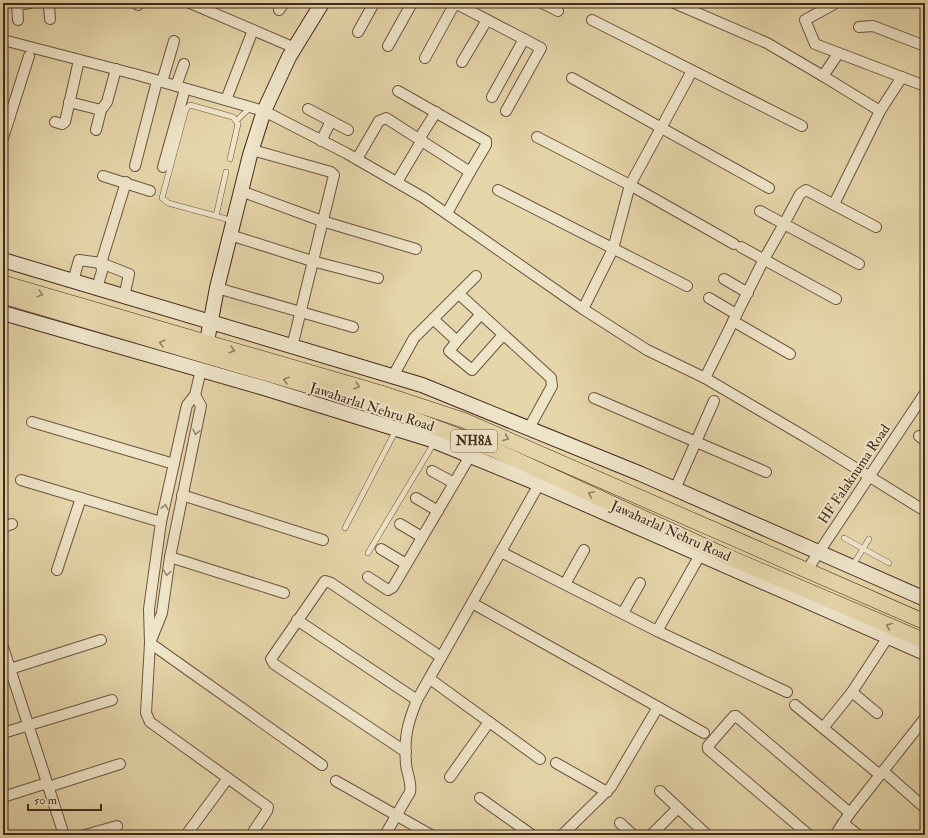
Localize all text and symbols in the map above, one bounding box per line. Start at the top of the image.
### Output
one-way arrow [37,289,44,298]
one-way arrow [158,339,165,348]
one-way arrow [229,346,235,354]
one-way arrow [283,376,290,385]
street label: Jawaharlal Nehru Road [307,379,436,435]
one-way arrow [353,381,360,390]
street label: HF Falaknuma Road [814,421,894,527]
one-way arrow [192,429,200,435]
road number: NH8A [451,430,497,452]
one-way arrow [503,434,510,442]
one-way arrow [587,491,595,499]
street label: Jawaharlal Nehru Road [607,496,734,565]
one-way arrow [160,504,168,511]
one-way arrow [163,570,172,576]
one-way arrow [886,622,893,630]
scale bar [28,786,101,812]
text: 50 m [34,793,58,808]

